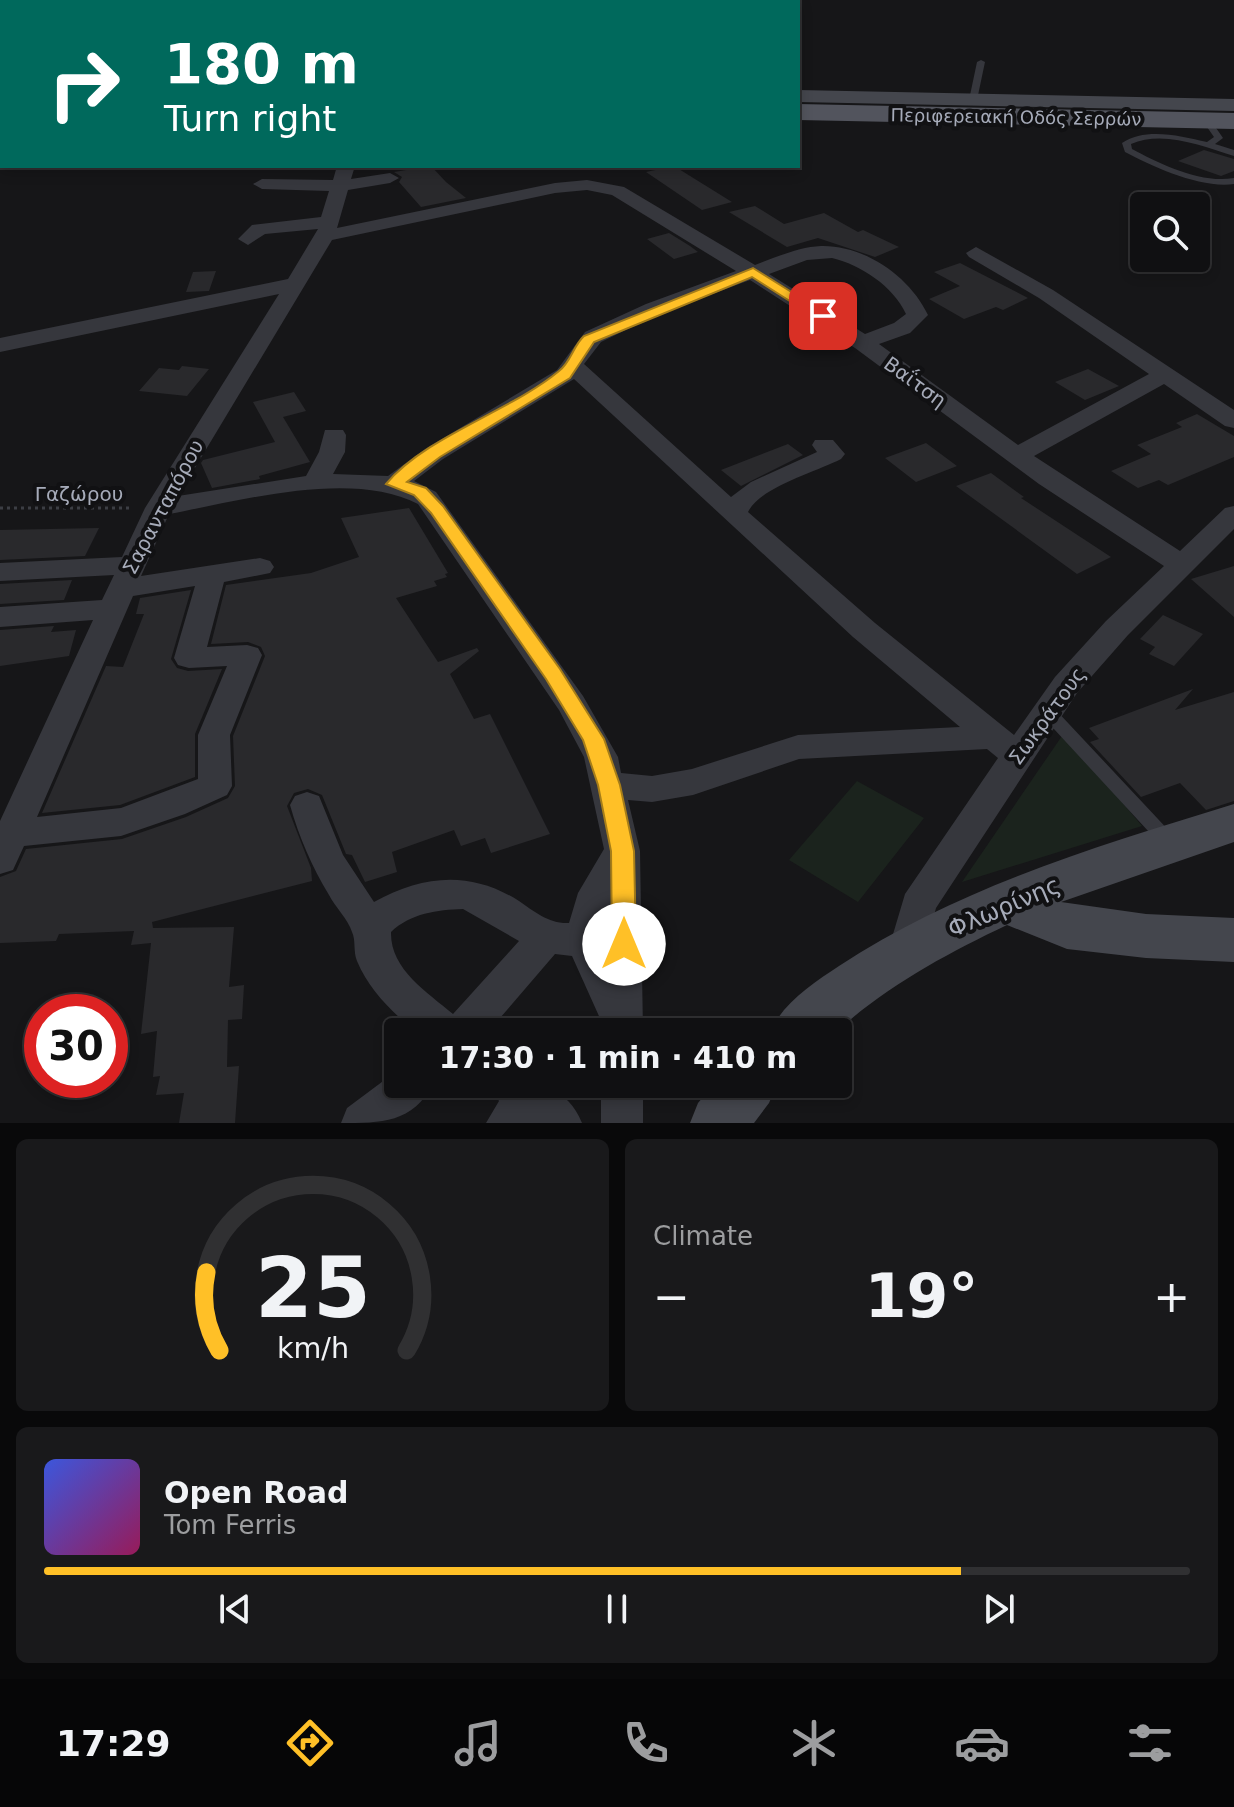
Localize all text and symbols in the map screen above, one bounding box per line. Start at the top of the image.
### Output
text: 180 m [164,31,359,96]
icon: right [32,32,136,136]
text: Turn right [164,98,336,139]
street label: Περιφερειακή Οδός Σερρών [890,104,1142,130]
map controls [1130,192,1210,272]
button: search [1130,192,1210,272]
pin [789,282,857,350]
icon: arrive [801,294,845,338]
street label: Βαΐτση [879,351,951,413]
street label: Σαρανταπόρου [117,436,209,578]
street label: Γαζώρου [35,482,123,506]
street label: Σωκράτους [1004,663,1090,769]
street label: Φλωρίνης [944,871,1064,943]
position arrow [582,902,666,986]
speed limit sign: 30 [24,994,128,1098]
text: 17:30 · 1 min · 410 m [439,1040,797,1075]
text: Climate [653,1221,753,1251]
text: 25 [255,1240,370,1337]
text: 19° [865,1261,978,1331]
text: − [653,1271,690,1322]
text: + [1153,1271,1190,1322]
text: km/h [276,1331,349,1365]
text: Open Road [164,1475,349,1510]
text: Tom Ferris [164,1510,296,1540]
icon: previous [213,1587,257,1631]
icon: pause [595,1587,639,1631]
icon: next [977,1587,1021,1631]
icon: directions [282,1715,338,1771]
icon: music [450,1715,506,1771]
icon: phone [618,1715,674,1771]
icon: climate [786,1715,842,1771]
icon: car [954,1715,1010,1771]
icon: filters [1122,1715,1178,1771]
text: 17:29 [56,1723,171,1764]

